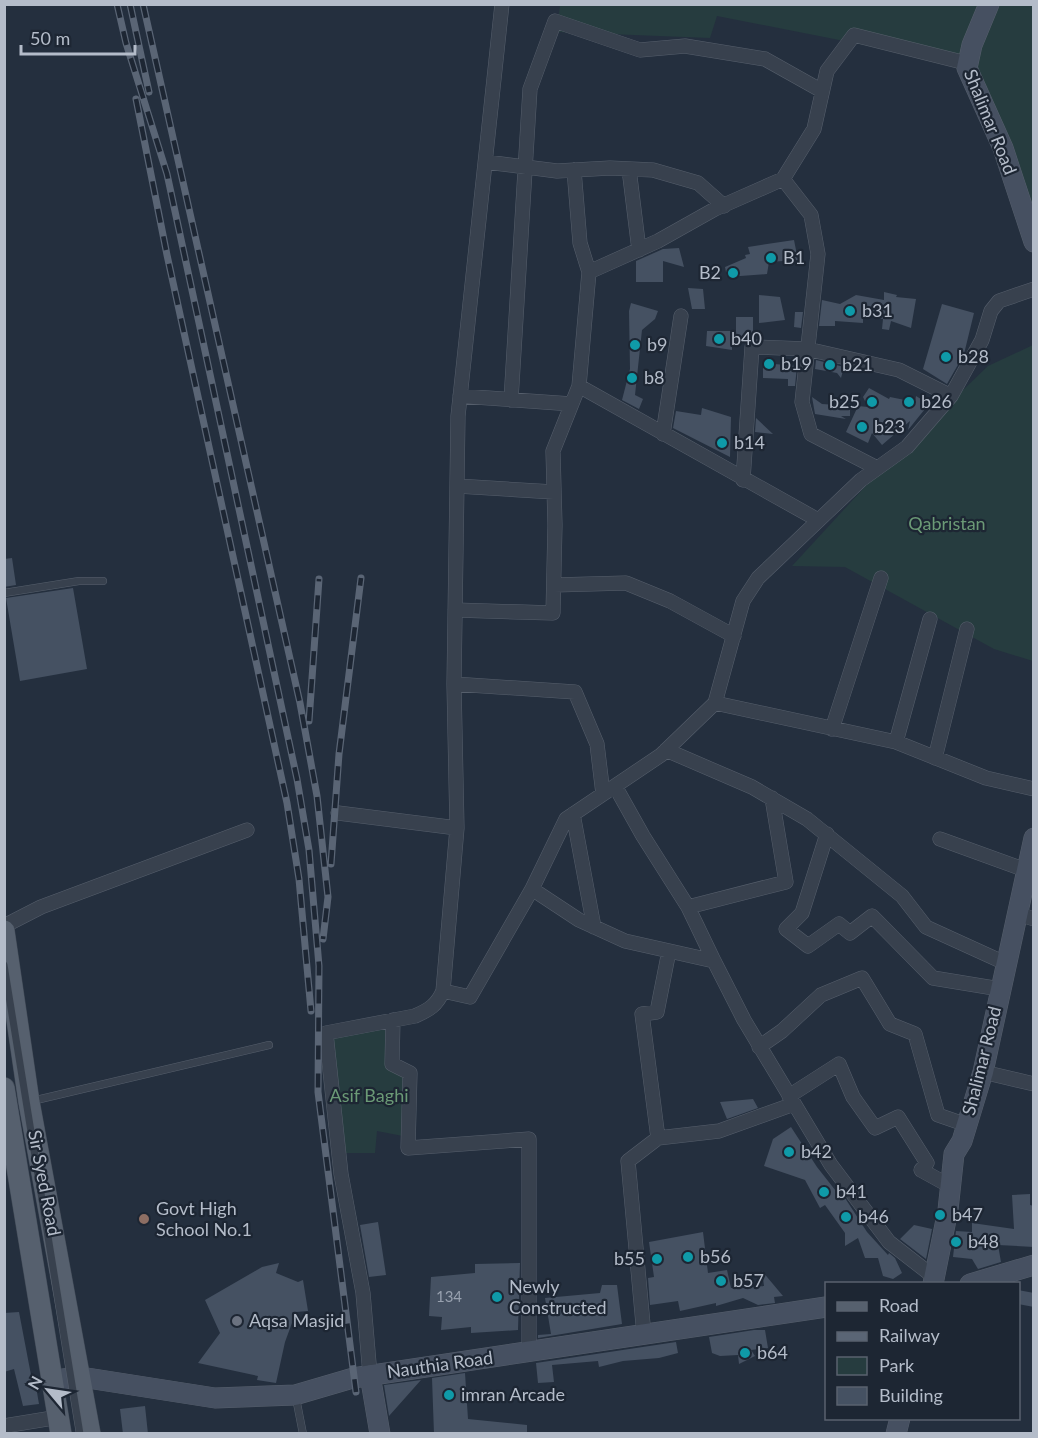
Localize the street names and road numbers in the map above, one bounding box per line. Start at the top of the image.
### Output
street label: Shalimar Road [960,66,1022,178]
street label: Shalimar Road [957,1004,1005,1118]
street label: Sir Syed Road [24,1128,66,1238]
street label: Nauthia Road [385,1346,494,1382]

